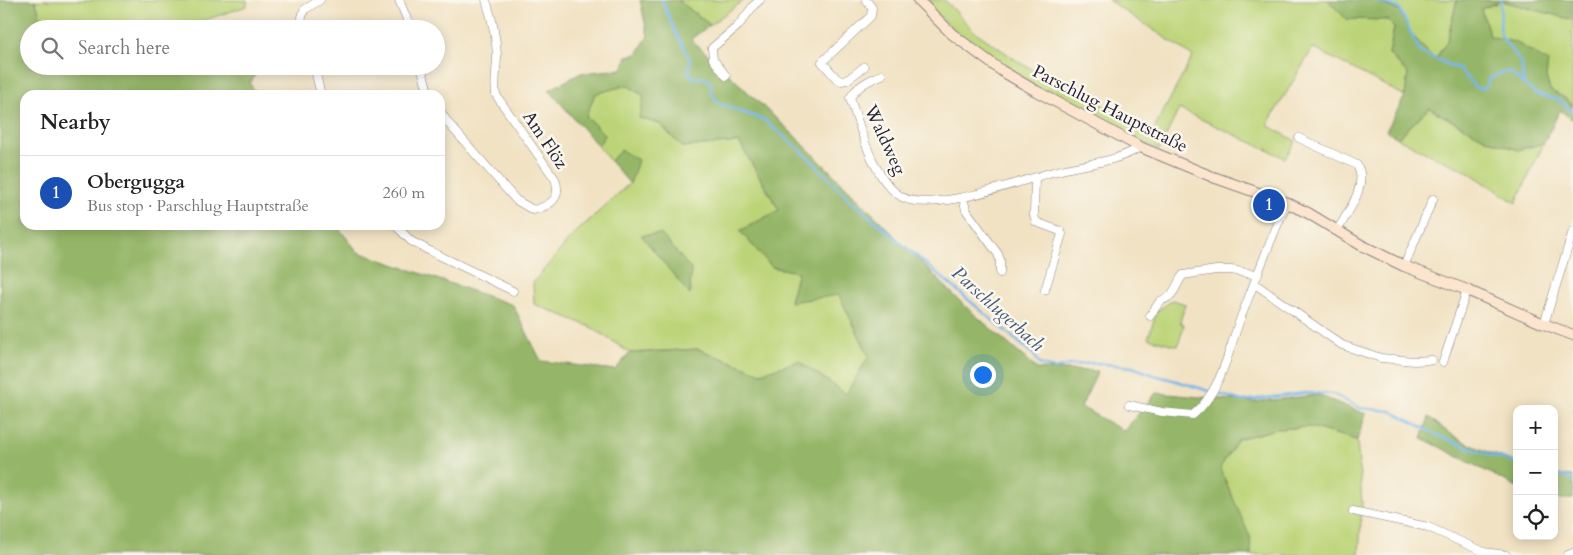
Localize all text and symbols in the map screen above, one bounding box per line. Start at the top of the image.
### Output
search box [20,20,445,75]
icon: search [38,34,66,62]
text: Search here [78,35,170,61]
street label: Parschlug Hauptstraße [1028,59,1192,159]
street label: Waldweg [858,100,912,180]
street label: Am Flöz [516,106,574,174]
text: Nearby [40,108,111,137]
text: Obergugga [87,169,185,195]
text: 1 [52,182,60,204]
text: 260 m [383,182,425,204]
pin: 1 [1253,186,1285,224]
text: Bus stop · Parschlug Hauptstraße [87,195,309,217]
water label: Parschlugerbach [946,260,1050,358]
your location [970,362,996,388]
map controls [1513,405,1558,540]
button: + [1513,405,1558,450]
button: − [1513,450,1558,495]
button: locate [1513,495,1558,540]

